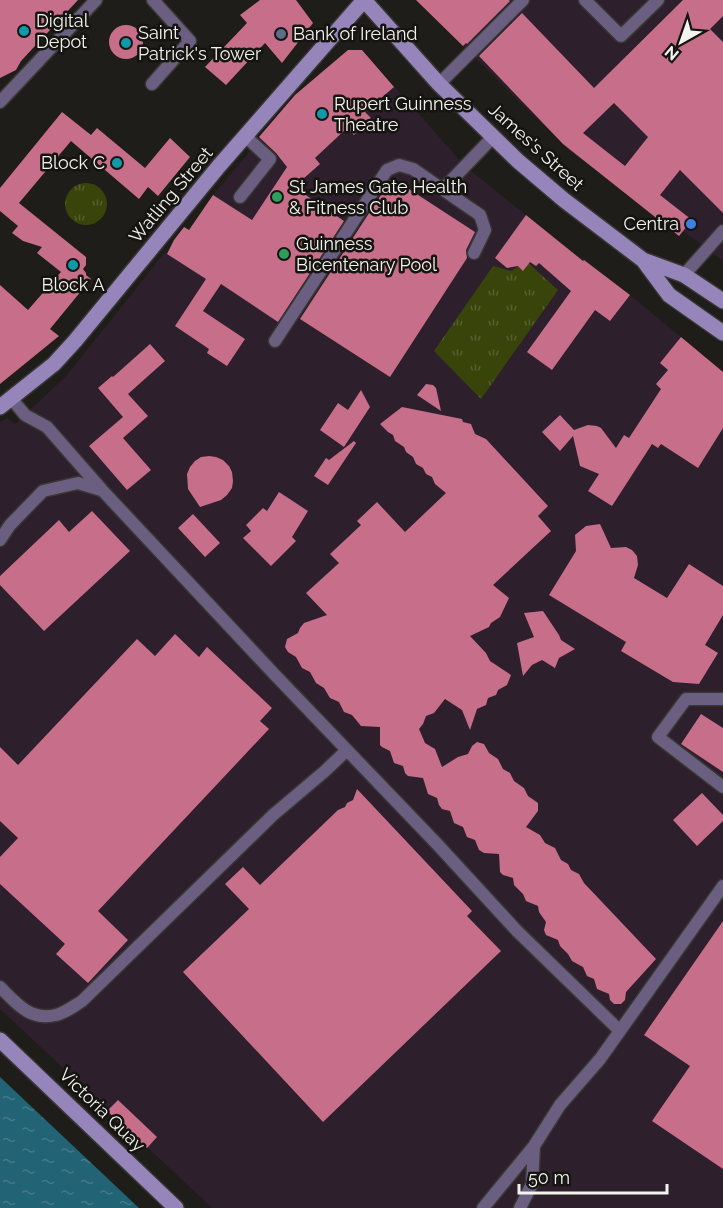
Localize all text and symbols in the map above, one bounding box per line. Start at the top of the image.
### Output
place label: Digital Depot [36,10,89,52]
north arrow [651,12,711,72]
place label: Saint Patrick's Tower [138,22,262,64]
place label: Bank of Ireland [293,23,418,44]
marker: Digital Depot [17,24,31,38]
marker: Bank of Ireland [274,27,288,41]
marker: Saint Patrick's Tower [119,36,133,50]
text: N [661,42,682,64]
place label: Rupert Guinness Theatre [334,93,472,135]
street label: James's Street [484,98,588,195]
marker: Rupert Guinness Theatre [315,107,329,121]
street label: Watling Street [124,143,217,247]
place label: Block C [41,152,105,173]
marker: Block C [110,156,124,170]
place label: St James Gate Health & Fitness Club [289,176,467,218]
marker: St James Gate Health & Fitness Club [270,190,284,204]
place label: Centra [624,213,679,234]
marker: Centra [684,217,698,231]
place label: Guinness Bicentenary Pool [296,233,437,275]
marker: Guinness Bicentenary Pool [277,247,291,261]
marker: Block A [66,258,80,272]
place label: Block A [41,274,105,295]
street label: Victoria Quay [55,1064,150,1156]
scale bar [519,1157,668,1195]
text: 50 m [528,1167,570,1188]

